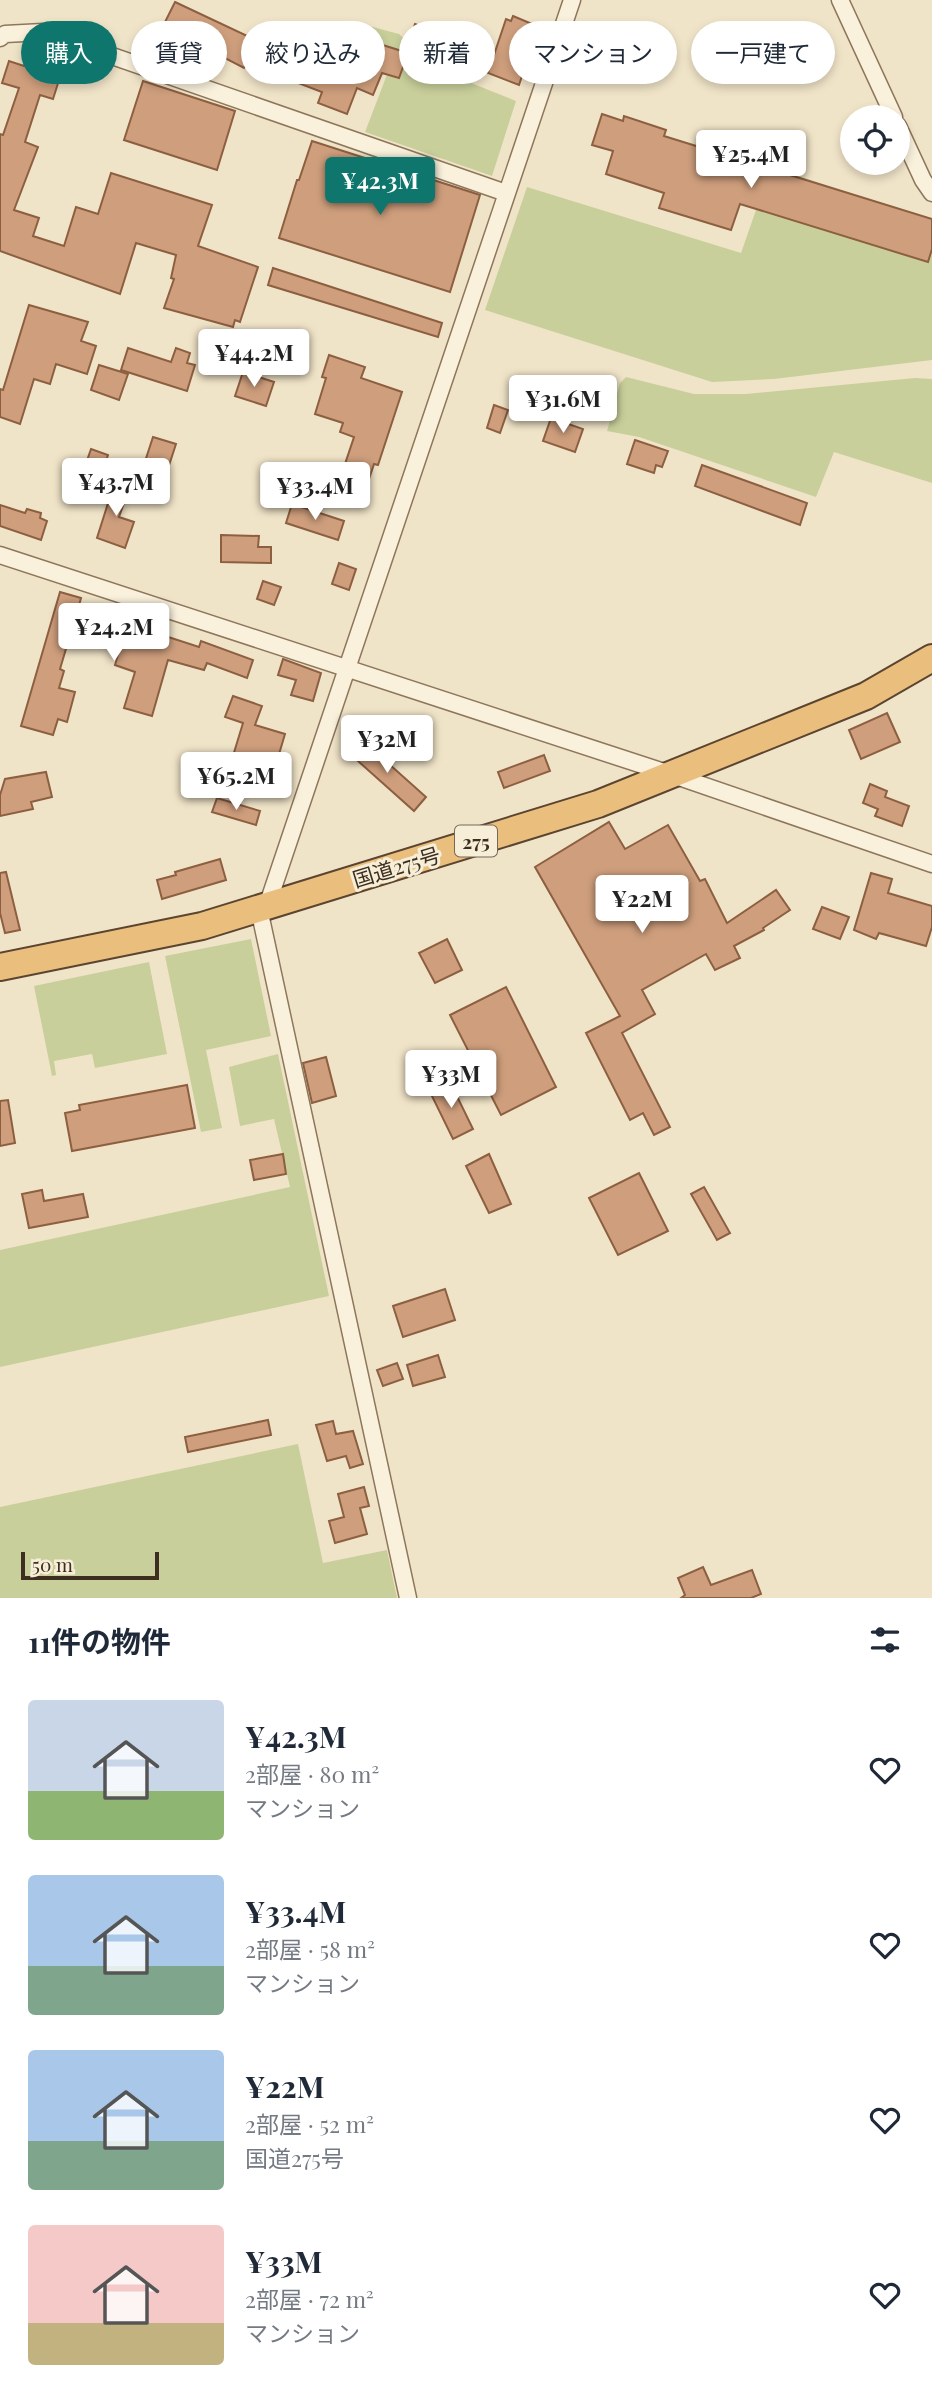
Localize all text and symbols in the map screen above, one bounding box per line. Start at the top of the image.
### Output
chip: 購入 [21,21,117,84]
chip: 賃貸 [131,21,227,84]
chip: 絞り込み [241,21,385,84]
chip: 新着 [399,21,495,84]
chip: マンション [509,21,677,84]
chip: 一戸建て [691,21,835,84]
map controls [840,105,910,175]
button: locate [840,105,910,175]
pin: ¥25.4M [694,130,808,190]
text: ¥25.4M [712,137,790,168]
pin: ¥42.3M [323,158,437,217]
text: ¥42.3M [341,164,419,195]
pin: ¥44.2M [197,330,311,389]
text: ¥44.2M [214,336,294,367]
pin: ¥31.6M [506,376,620,435]
text: ¥31.6M [525,382,601,413]
pin: ¥43.7M [59,458,173,518]
pin: ¥33.4M [258,462,372,522]
text: ¥43.7M [78,465,154,496]
text: ¥33.4M [276,469,354,500]
pin: ¥24.2M [57,604,171,663]
text: ¥24.2M [74,610,154,641]
pin: ¥32M [346,716,428,775]
text: ¥32M [357,722,417,753]
pin: ¥65.2M [179,752,293,812]
text: ¥65.2M [197,759,275,790]
road number: 275 [455,826,497,856]
street label: 国道275号 [349,839,443,893]
pin: ¥22M [601,876,683,935]
text: ¥22M [612,882,672,913]
pin: ¥33M [410,1050,492,1110]
text: ¥33M [421,1057,481,1088]
scale bar [21,1549,159,1581]
text: 50 m [32,1551,73,1577]
text: 11件の物件 [28,1621,171,1661]
icon: filters [866,1621,904,1659]
text: ¥42.3M [245,1716,346,1756]
icon: home [84,1728,168,1812]
icon: heart [866,1751,904,1789]
text: 2部屋 · 80 m² [245,1758,379,1789]
text: マンション [245,1792,360,1823]
text: ¥33.4M [245,1891,346,1931]
icon: home [84,1903,168,1987]
icon: heart [866,1926,904,1964]
text: 2部屋 · 58 m² [245,1933,375,1964]
text: マンション [245,1967,360,1998]
text: ¥22M [245,2066,325,2106]
icon: home [84,2078,168,2162]
icon: heart [866,2101,904,2139]
text: 2部屋 · 52 m² [245,2108,374,2139]
text: 国道275号 [245,2142,344,2173]
text: ¥33M [245,2241,322,2281]
icon: home [84,2253,168,2337]
icon: heart [866,2276,904,2314]
text: 2部屋 · 72 m² [245,2283,374,2314]
text: マンション [245,2317,360,2348]

